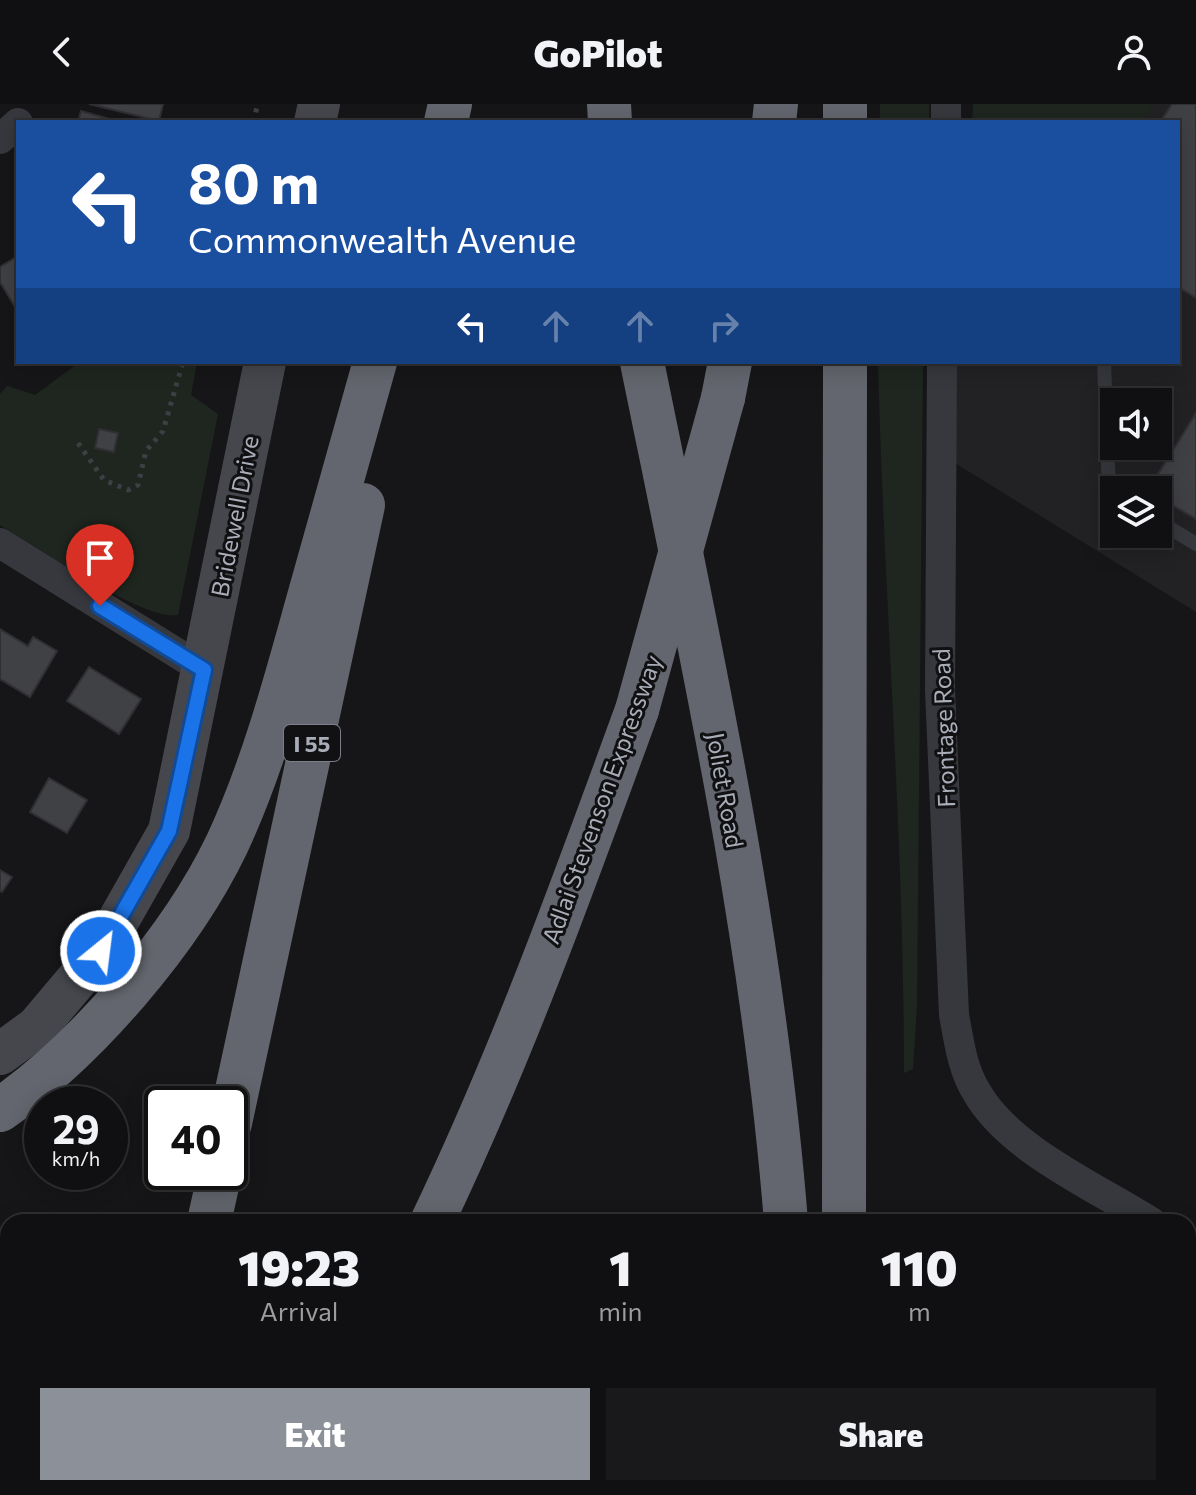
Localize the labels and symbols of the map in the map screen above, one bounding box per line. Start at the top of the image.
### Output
street label: Bridewell Drive [204,433,264,599]
pin [66,524,134,606]
street label: Frontage Road [926,648,960,808]
street label: Adlai Stevenson Expressway [535,651,667,947]
road number: I 55 [284,725,340,761]
street label: Joliet Road [702,730,750,850]
position arrow [59,909,143,993]
speed limit sign: 40 [144,1086,248,1190]

